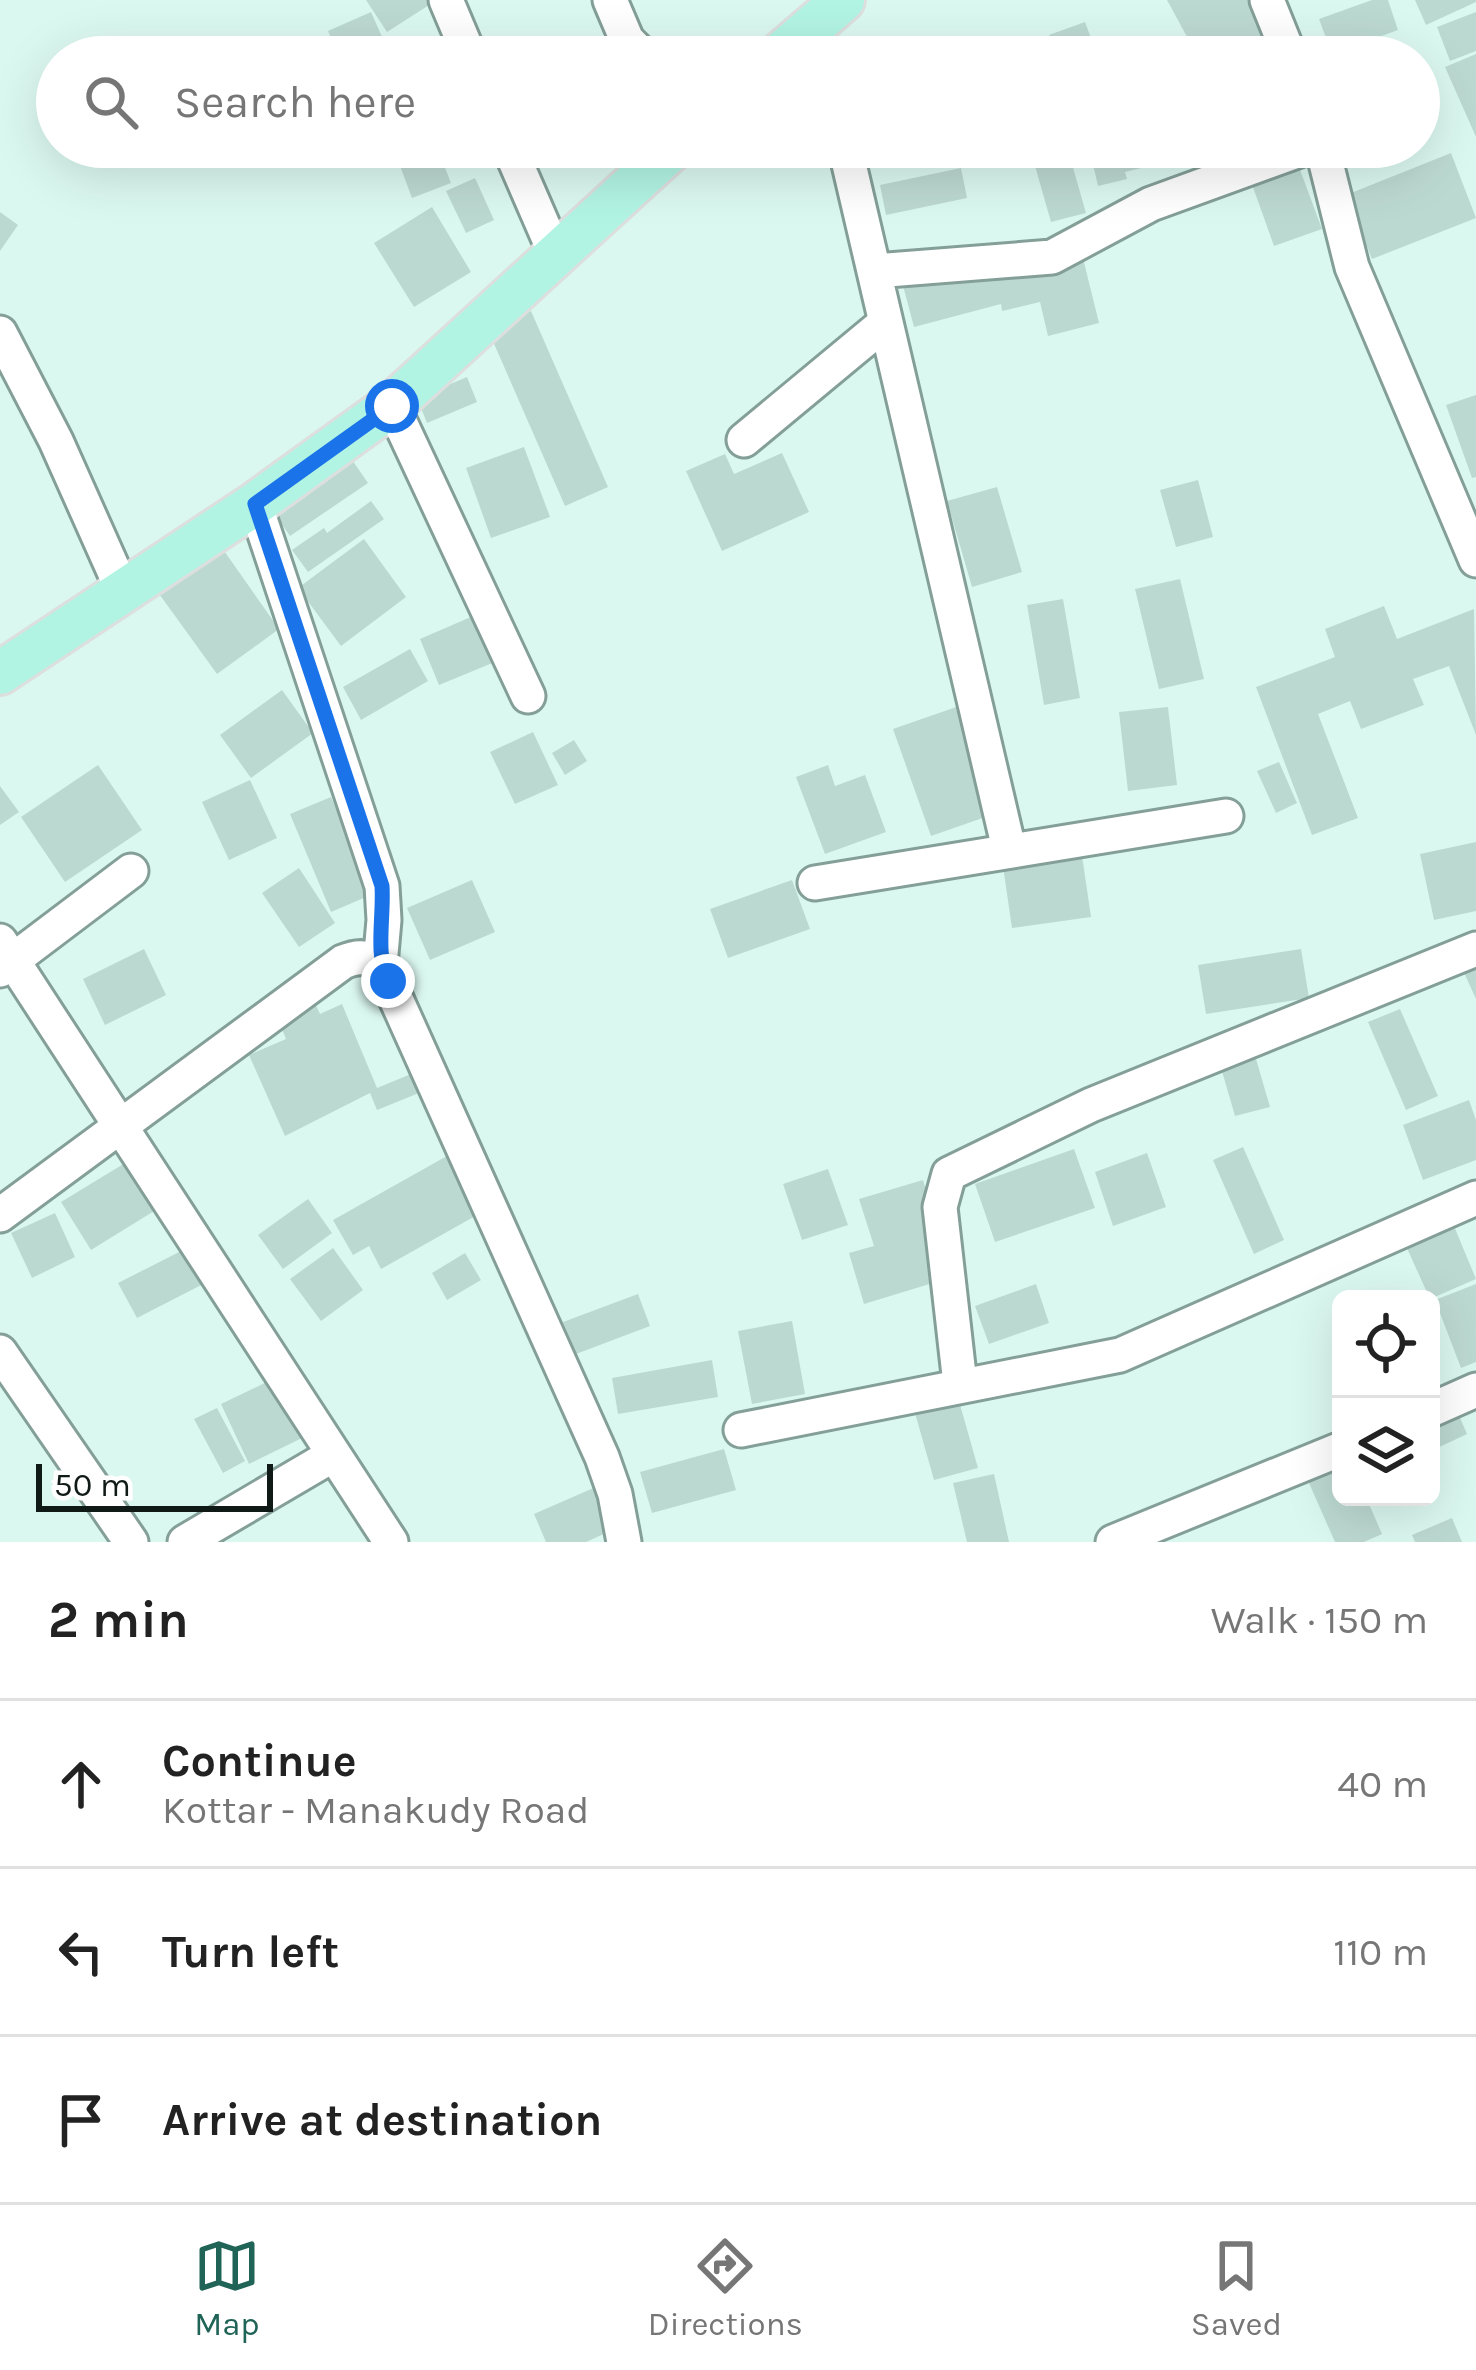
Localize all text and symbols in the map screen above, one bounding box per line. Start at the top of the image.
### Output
search box [36,36,1440,168]
icon: search [78,69,144,135]
text: Search here [174,76,416,128]
route start [365,379,419,433]
route end [361,954,415,1008]
map controls [1332,1290,1440,1506]
button: locate [1332,1290,1440,1398]
button: layers [1332,1398,1440,1506]
scale bar [36,1458,273,1511]
text: 50 m [54,1466,131,1504]
text: 2 min [48,1590,189,1650]
text: Walk · 150 m [1211,1597,1428,1643]
text: Continue [162,1735,357,1787]
icon: ahead [48,1751,114,1817]
text: 40 m [1337,1761,1428,1807]
text: Kottar - Manakudy Road [162,1787,589,1833]
icon: left [48,1919,114,1985]
text: Turn left [162,1926,339,1978]
text: 110 m [1333,1929,1428,1975]
icon: arrive [48,2087,114,2153]
text: Arrive at destination [162,2094,602,2146]
tab: Map [194,2233,260,2343]
tab: Directions [648,2233,803,2343]
tab: Saved [1191,2233,1282,2343]

